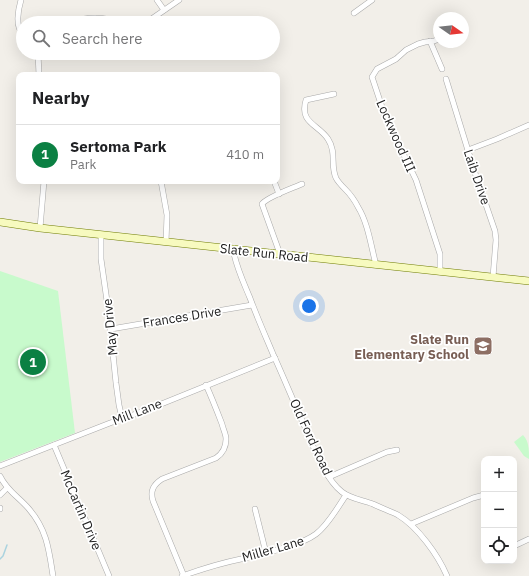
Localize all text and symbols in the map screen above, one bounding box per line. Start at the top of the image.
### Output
north arrow [433,12,469,48]
search box [16,16,280,60]
icon: search [30,27,52,49]
text: Search here [62,29,142,48]
text: Nearby [32,87,90,109]
street label: Lockwood III [372,97,420,175]
text: Sertoma Park [70,137,166,156]
text: 1 [41,146,49,163]
text: 410 m [226,146,264,163]
street label: Laib Drive [460,147,494,207]
text: Park [70,156,96,173]
street label: Slate Run Road [219,240,309,266]
your location [299,296,319,316]
street label: May Drive [99,298,121,356]
street label: Frances Drive [142,302,222,332]
place label: Slate Run Elementary School [354,331,469,363]
school or university icon: Slate Run Elementary School [472,335,494,357]
pin: 1 [20,347,46,377]
street label: Mill Lane [110,395,164,429]
street label: Old Ford Road [286,396,336,478]
map controls [481,456,517,564]
button: + [481,456,517,492]
street label: McCartin Drive [56,467,106,553]
button: − [481,492,517,528]
button: locate [481,528,517,564]
street label: Miller Lane [240,532,306,566]

